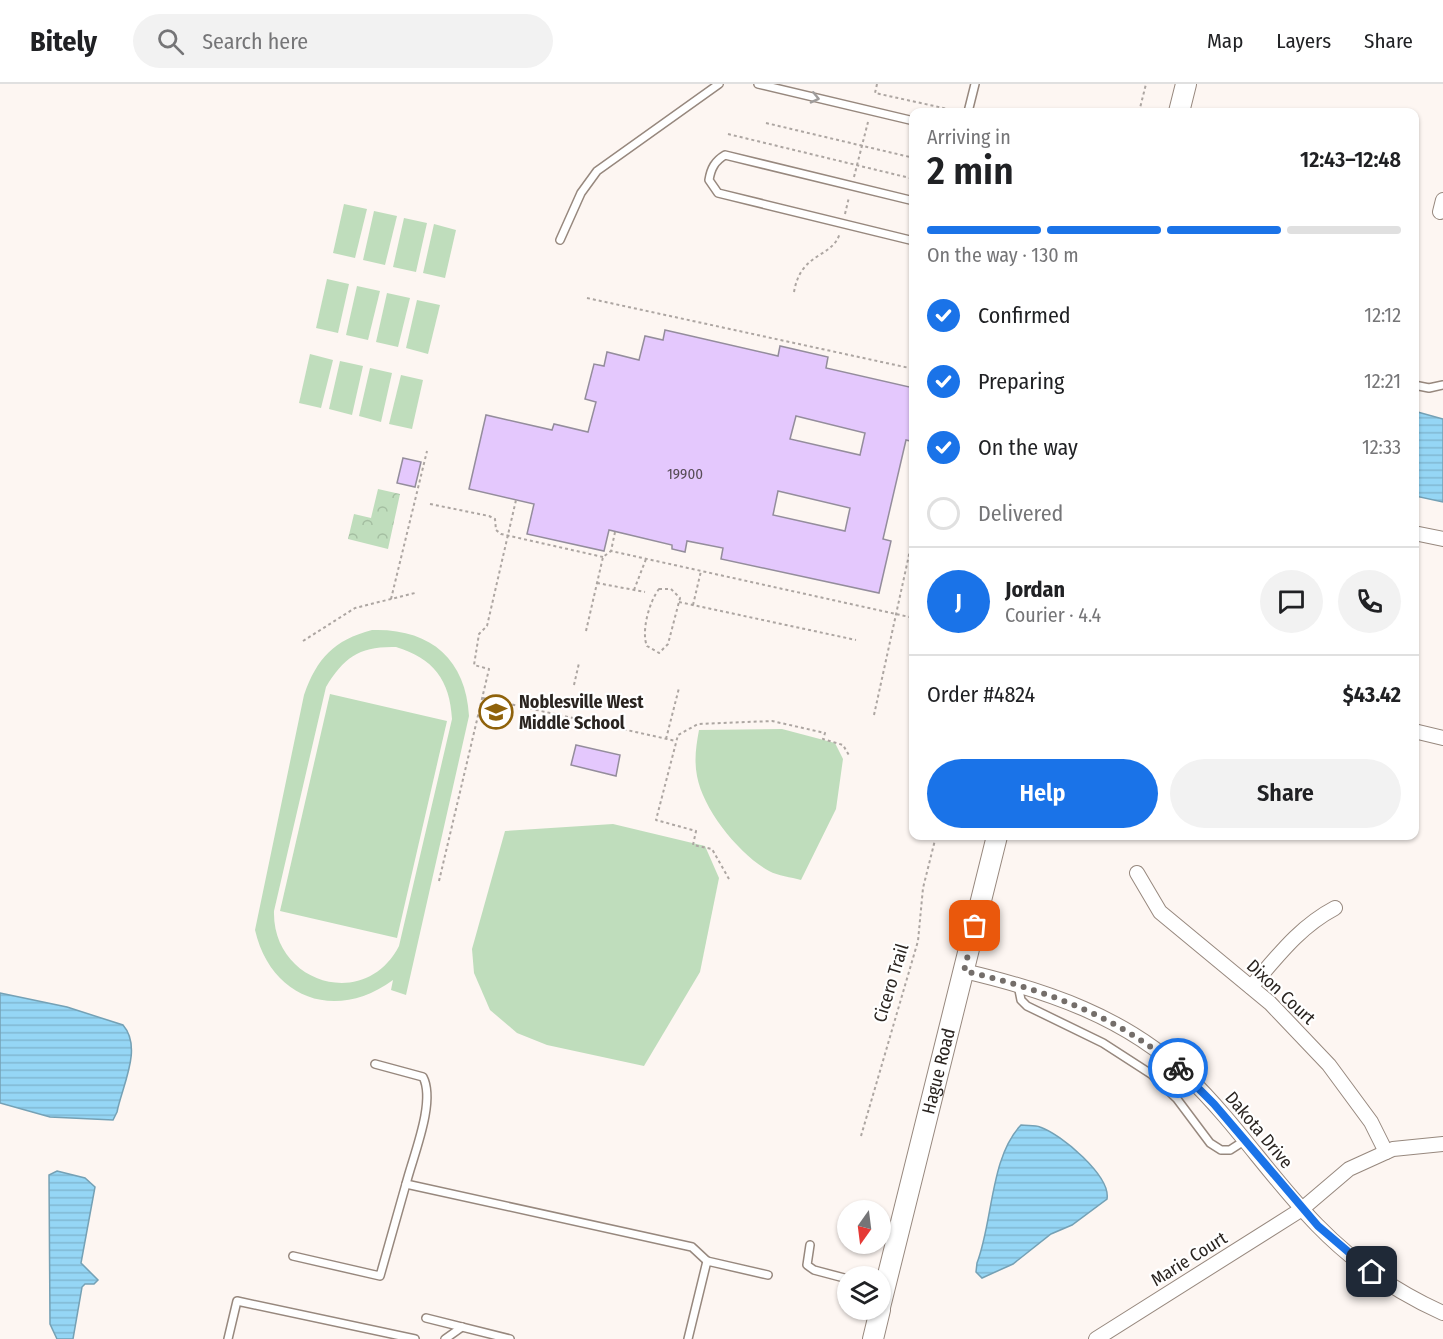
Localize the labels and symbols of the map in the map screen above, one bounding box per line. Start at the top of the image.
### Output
one-way arrow [809,90,819,103]
house number: 19900 [667,465,703,483]
place label: Noblesville West Middle School [519,691,644,734]
school or university icon: Noblesville West Middle School [478,694,514,730]
pin [949,900,1000,951]
street label: Cicero Trail [869,941,913,1025]
street label: Dixon Court [1242,955,1320,1029]
street label: Hague Road [917,1026,960,1116]
courier [1148,1038,1208,1098]
street label: Dakota Drive [1220,1087,1298,1173]
north arrow [837,1200,891,1254]
street label: Marie Court [1147,1227,1231,1291]
pin [1346,1246,1397,1297]

